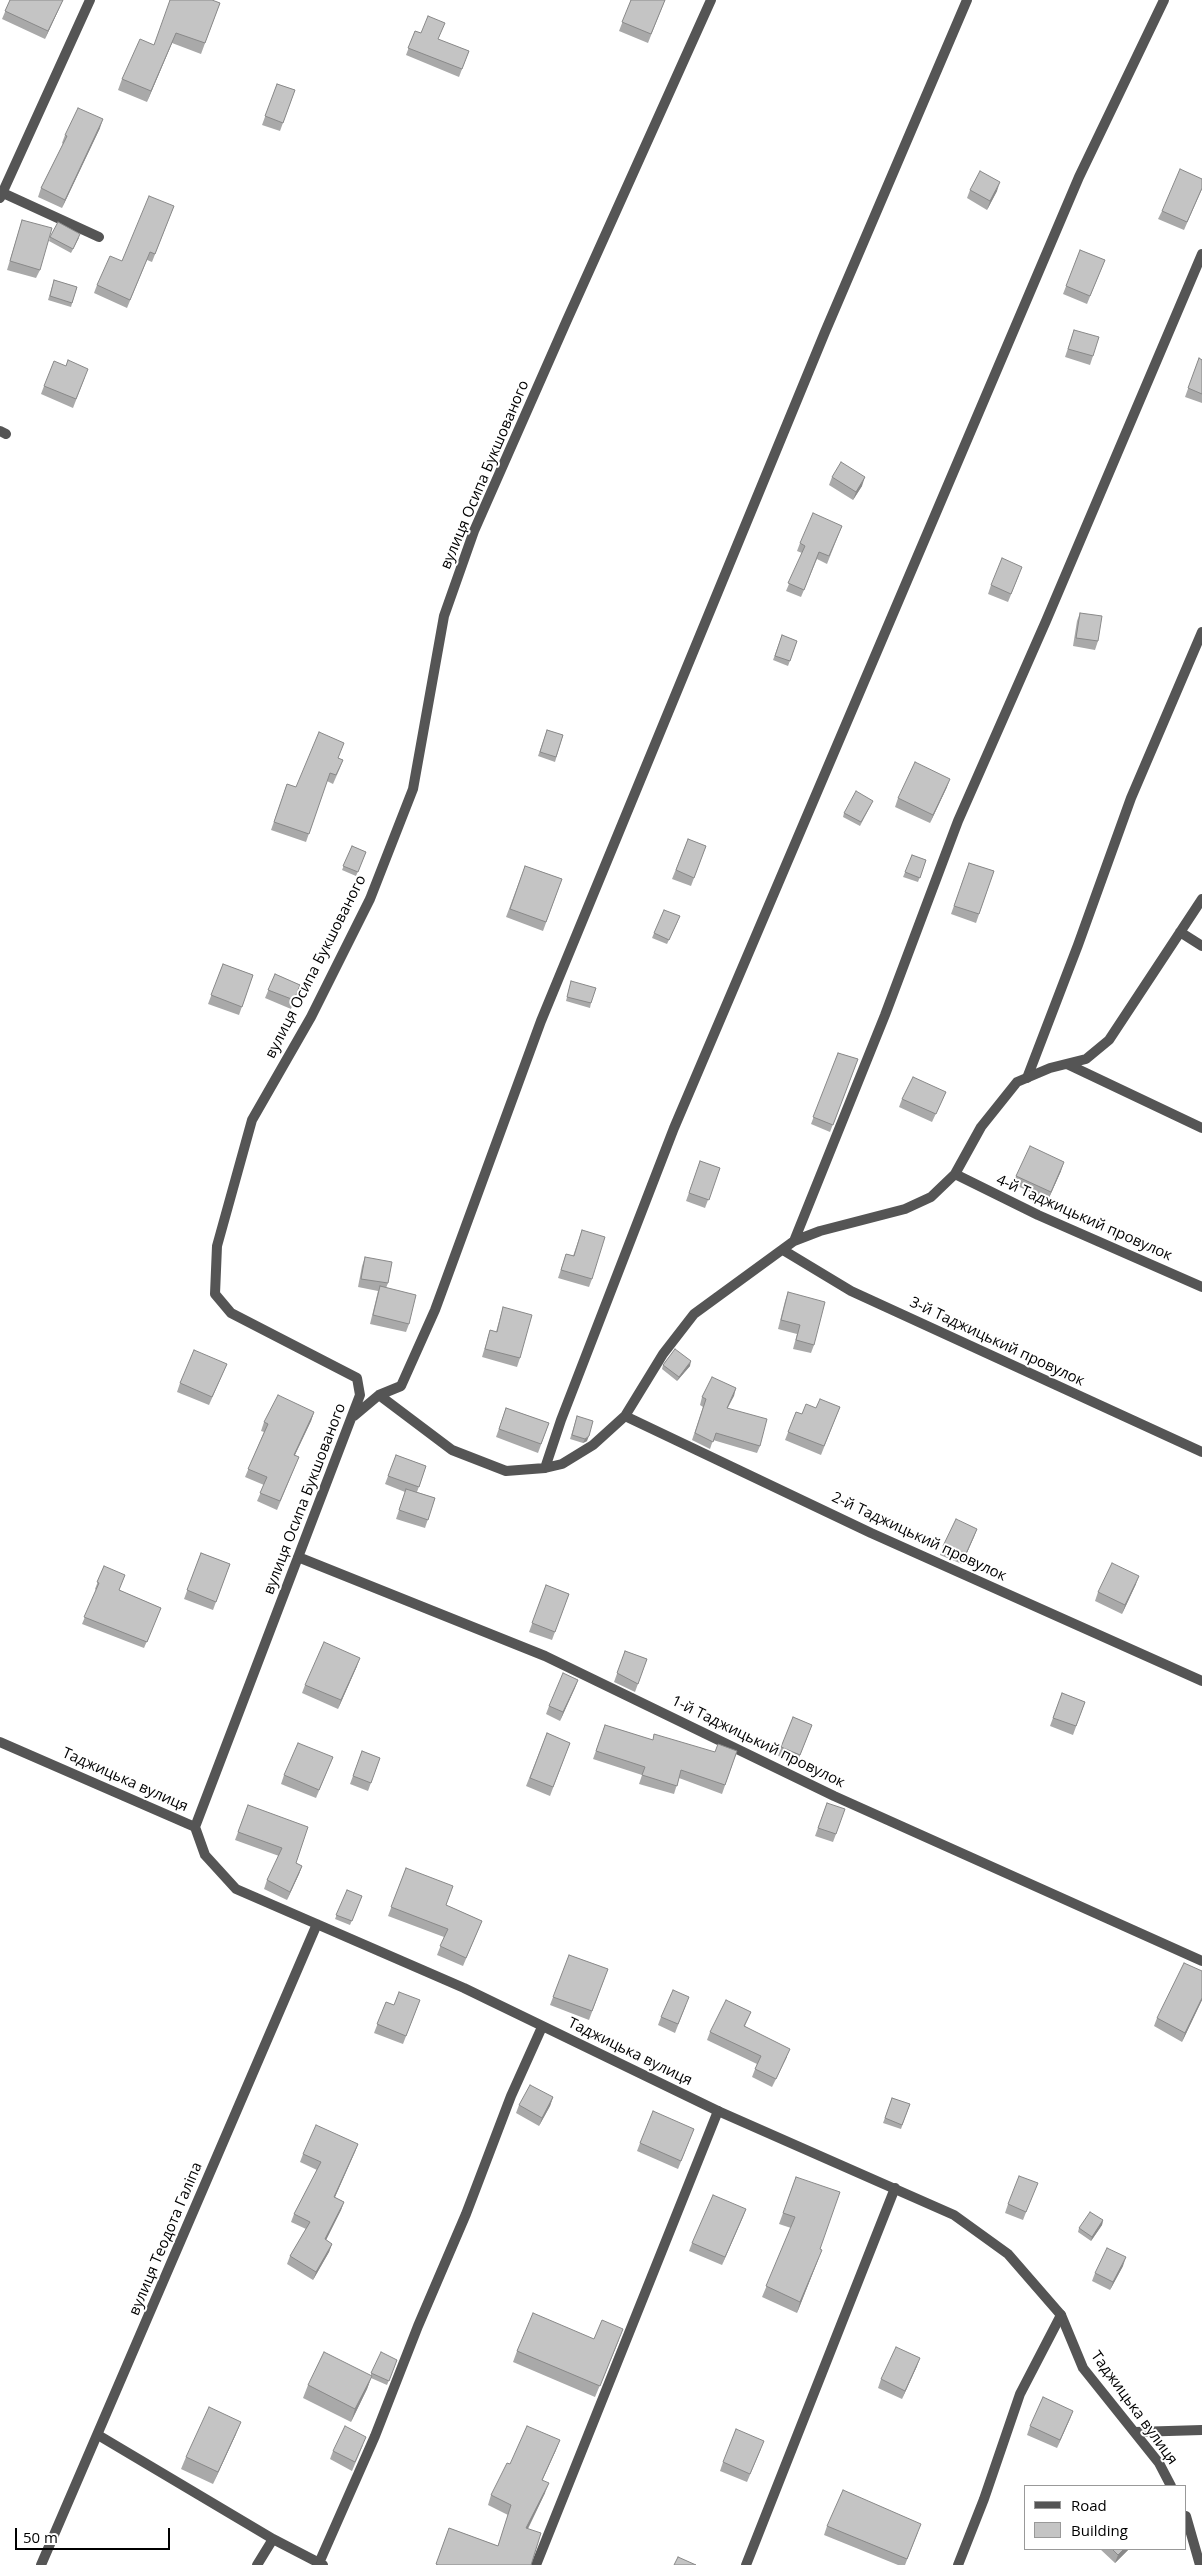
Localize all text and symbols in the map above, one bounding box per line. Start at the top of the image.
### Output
street label: вулиця Осипа Букшованого [437,378,533,572]
street label: вулиця Осипа Букшованого [262,872,370,1062]
street label: 4-й Таджицький провулок [993,1171,1175,1265]
street label: 3-й Таджицький провулок [907,1294,1087,1390]
street label: вулиця Осипа Букшованого [260,1401,350,1597]
street label: 2-й Таджицький провулок [829,1489,1009,1585]
street label: 1-й Таджицький провулок [668,1692,848,1792]
street label: Таджицька вулиця [59,1744,191,1816]
street label: Таджицька вулиця [565,2014,695,2090]
street label: вулиця Теодота Галіпа [126,2160,206,2318]
street label: Таджицька вулиця [1087,2348,1181,2468]
legend [1024,2485,1187,2550]
text: Road [1071,2495,1107,2515]
scale bar [18,2518,172,2550]
text: Building [1071,2520,1128,2540]
text: 50 m [23,2527,58,2547]

